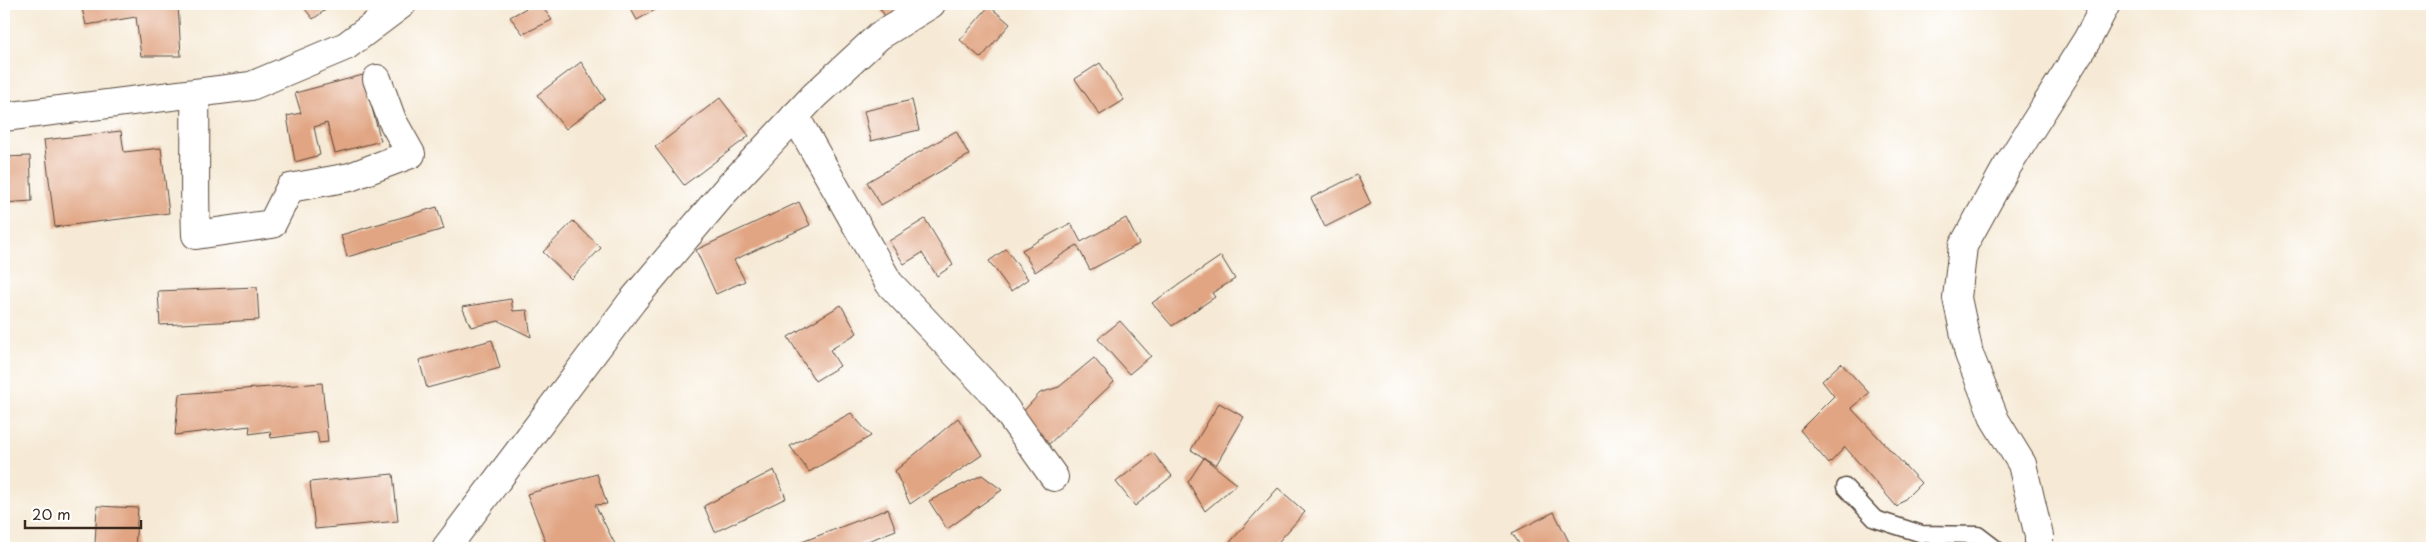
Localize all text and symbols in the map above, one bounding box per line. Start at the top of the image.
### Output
scale bar [25,497,141,529]
text: 20 m [32,502,71,525]

